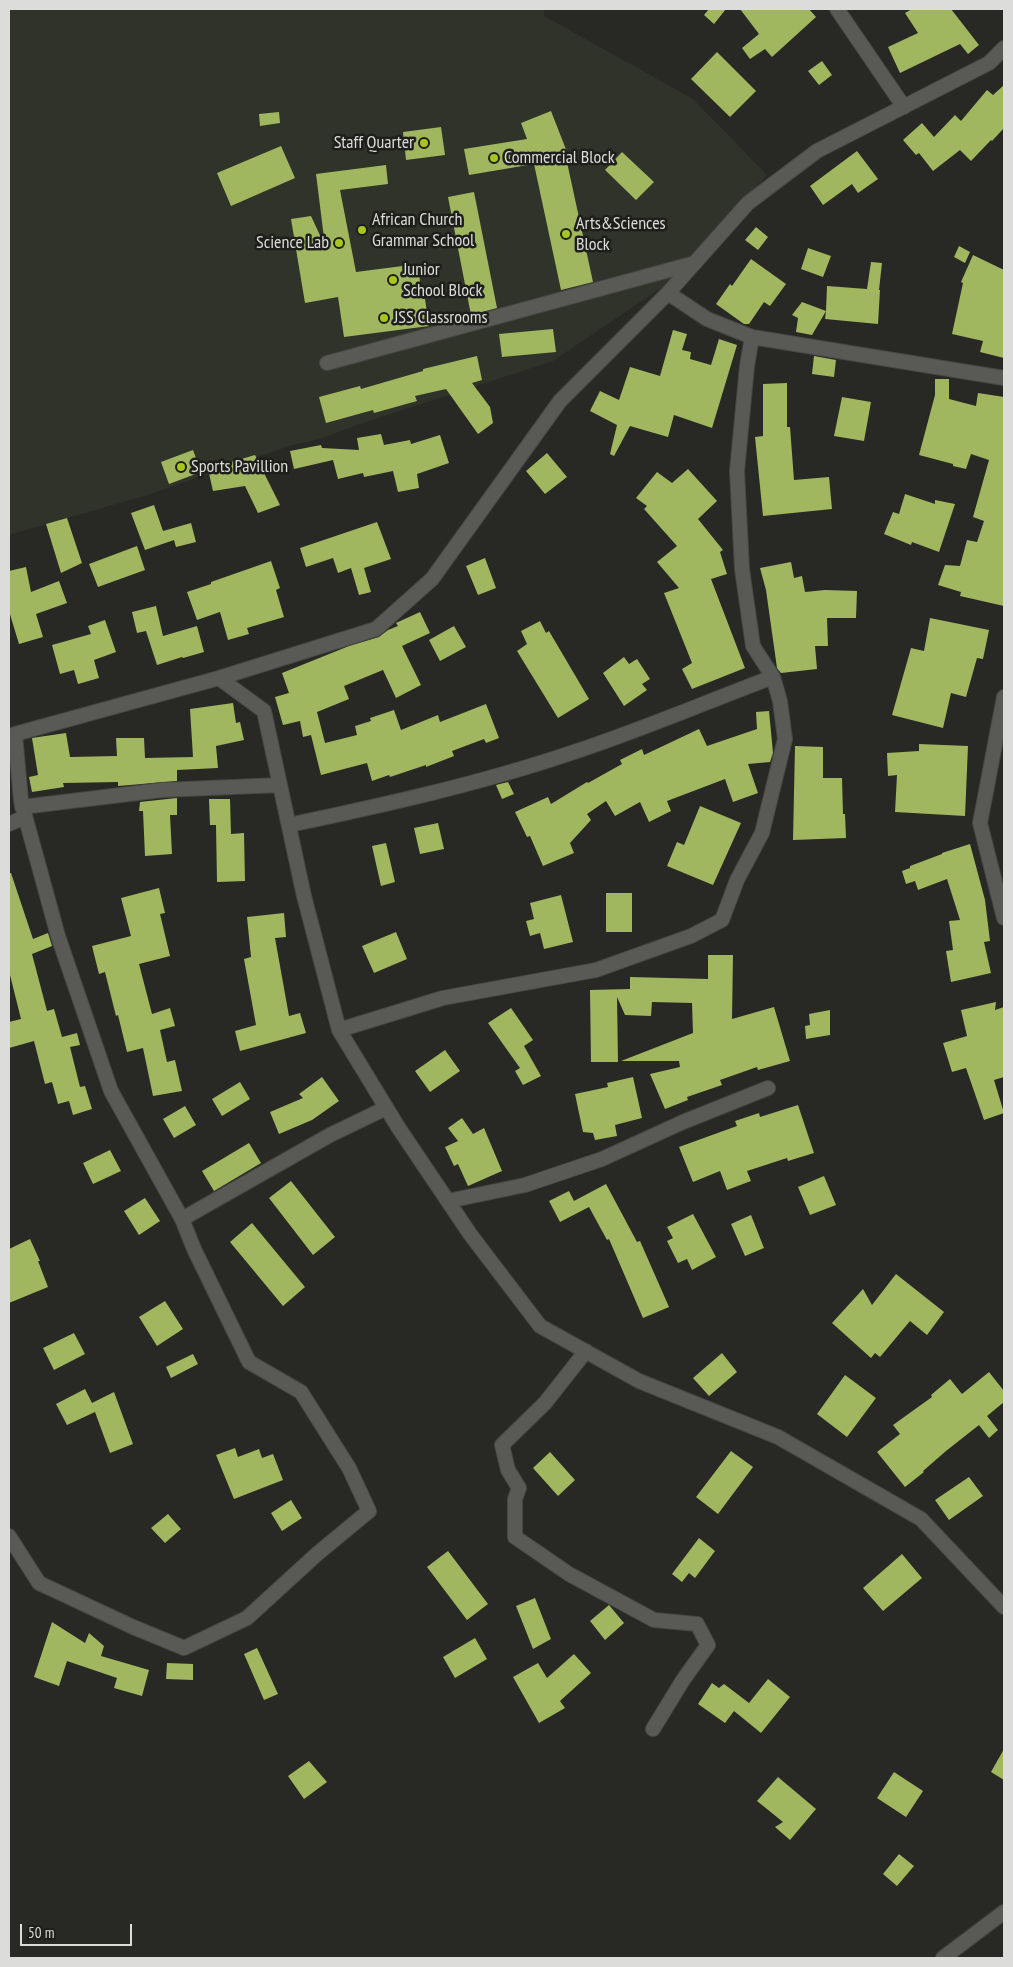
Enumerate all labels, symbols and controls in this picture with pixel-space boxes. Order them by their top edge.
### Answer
place label: Staff Quarter [334,132,414,154]
marker: Staff Quarter [418,137,430,149]
place label: Commercial Block [504,147,615,169]
marker: Commercial Block [488,152,500,164]
place label: African Church Grammar School [372,209,474,252]
place label: Arts&Sciences Block [576,213,666,255]
marker: African Church Grammar School [356,224,368,236]
marker: Arts&Sciences Block [560,228,572,240]
place label: Science Lab [256,232,329,254]
marker: Science Lab [333,237,345,249]
place label: Junior School Block [403,259,482,302]
marker: Junior School Block [387,274,399,286]
place label: JSS Classrooms [394,307,488,329]
marker: JSS Classrooms [378,312,390,324]
place label: Sports Pavillion [191,456,288,478]
marker: Sports Pavillion [175,461,187,473]
scale bar [22,1914,135,1946]
text: 50 m [28,1923,54,1942]

